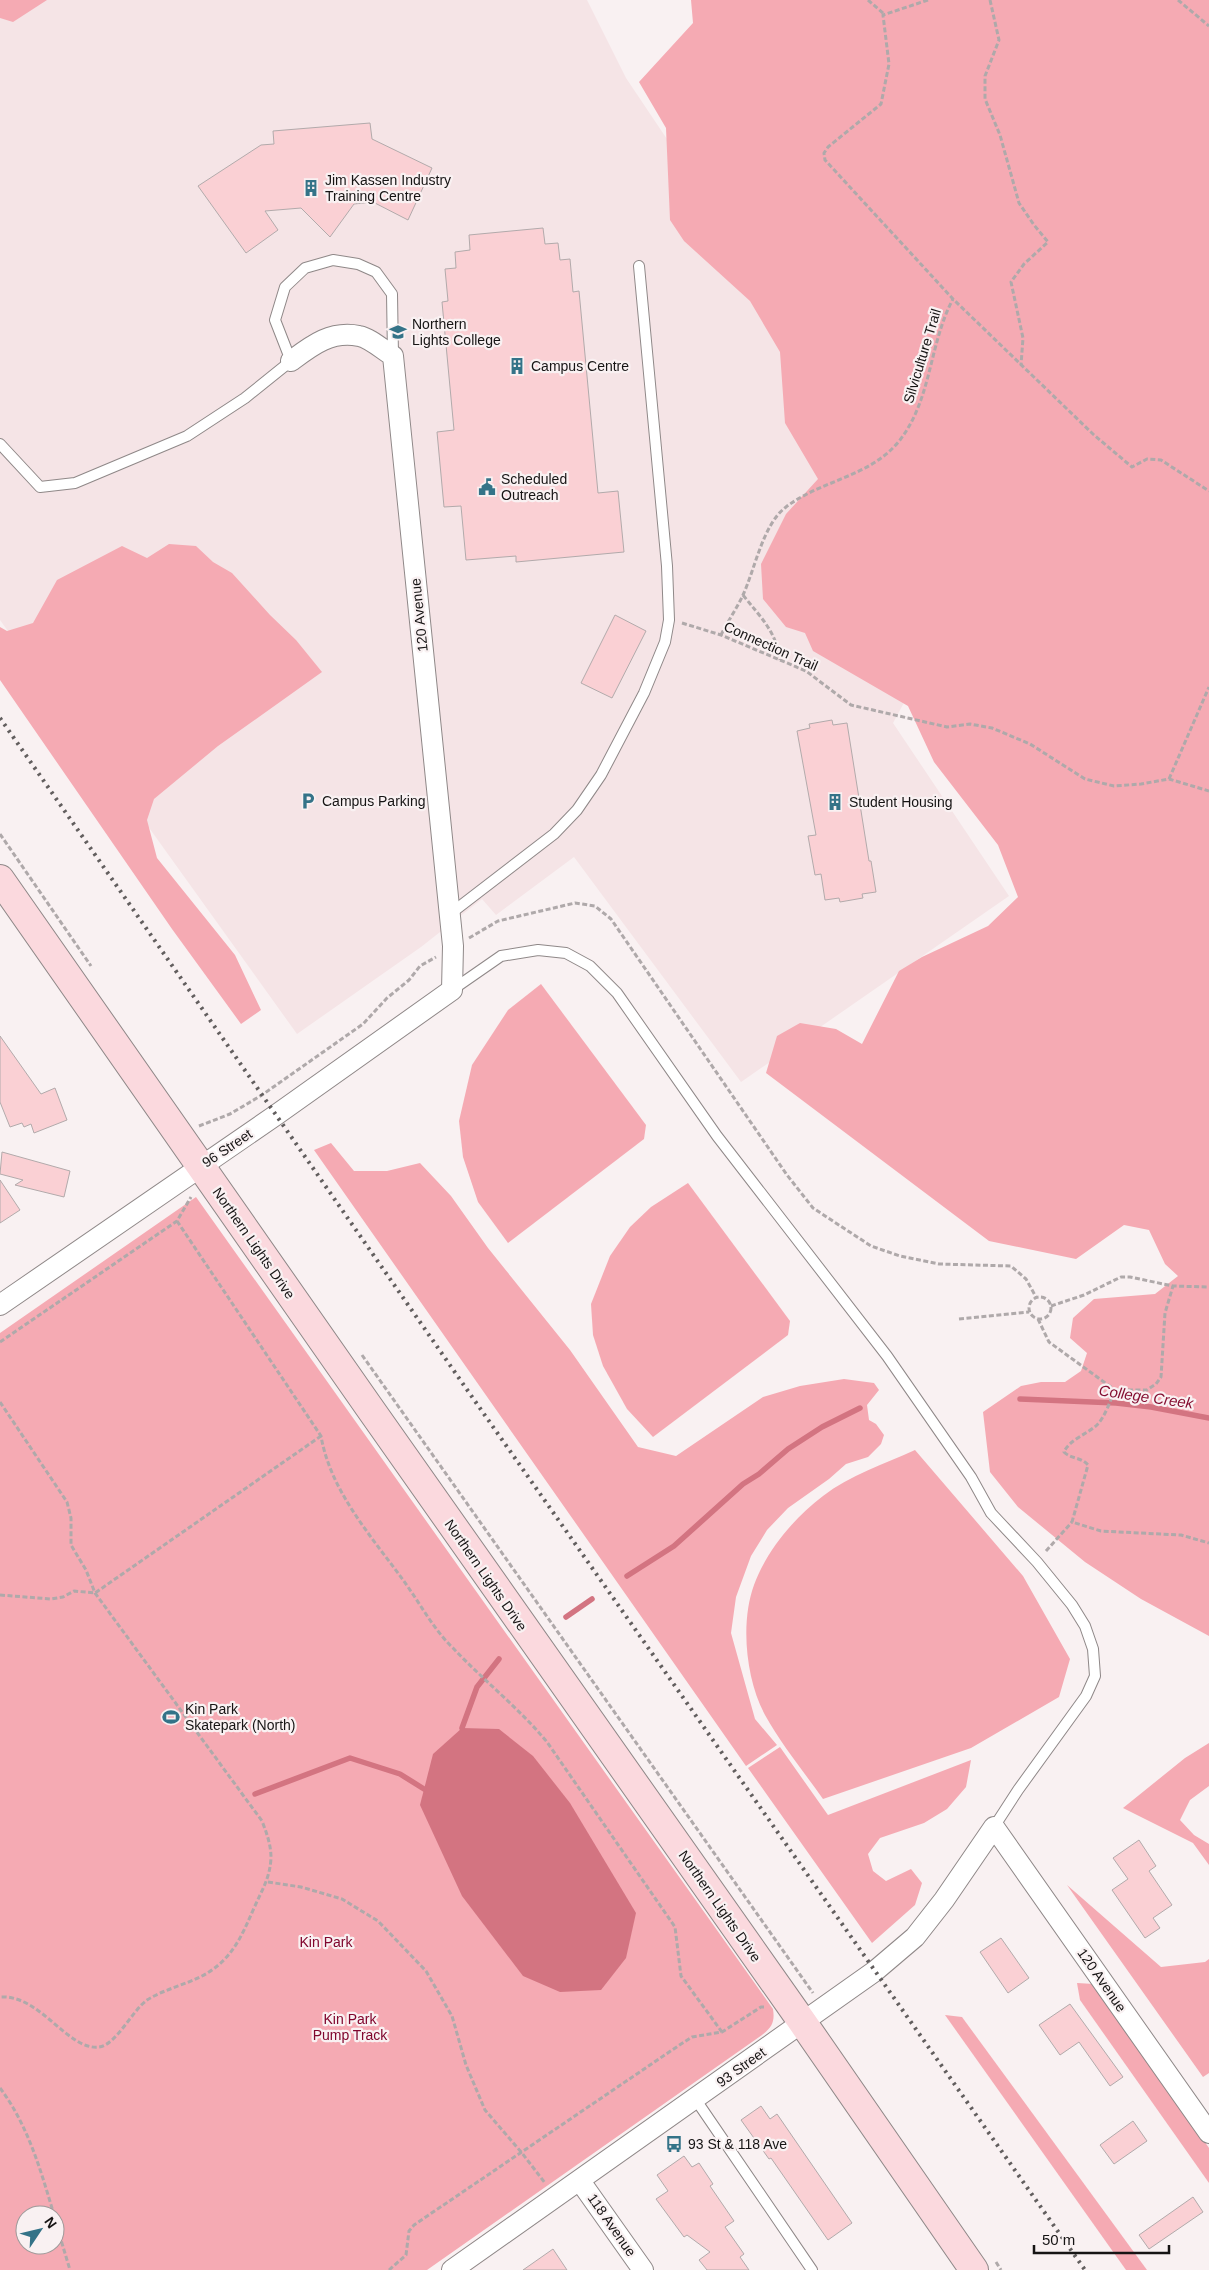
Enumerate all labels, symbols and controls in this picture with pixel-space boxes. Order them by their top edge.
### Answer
place label: Jim Kassen Industry Training Centre [325,172,451,204]
building icon: Jim Kassen Industry Training Centre [301,178,321,198]
street label: Silviculture Trail [900,307,944,405]
place label: Northern Lights College [412,316,501,348]
school or university icon: Northern Lights College [388,322,408,342]
building icon: Campus Centre [507,356,527,376]
place label: Campus Centre [531,358,629,374]
place label: Scheduled Outreach [501,471,567,503]
public building icon: Scheduled Outreach [477,477,497,497]
street label: 120 Avenue [407,577,431,652]
street label: Connection Trail [722,618,820,674]
parking icon: Campus Parking [298,791,318,811]
building icon: Student Housing [825,792,845,812]
place label: Campus Parking [322,793,426,809]
place label: Student Housing [849,794,953,810]
street label: 96 Street [199,1125,255,1171]
street label: Northern Lights Drive [210,1184,299,1302]
water label: College Creek [1098,1381,1196,1412]
street label: Northern Lights Drive [442,1516,531,1634]
place label: Kin Park Skatepark (North) [185,1701,295,1733]
sports icon: Kin Park Skatepark (North) [161,1707,181,1727]
street label: Northern Lights Drive [676,1847,765,1965]
park label: Kin Park [300,1934,353,1950]
street label: 120 Avenue [1074,1945,1130,2015]
park label: Kin Park Pump Track [313,2011,388,2043]
street label: 93 Street [713,2044,769,2090]
bus stop icon: 93 St & 118 Ave [664,2134,684,2154]
place label: 93 St & 118 Ave [688,2136,787,2152]
street label: 118 Avenue [585,2191,640,2260]
north arrow [15,2205,65,2255]
text: N [41,2214,60,2231]
scale bar [1034,2222,1169,2254]
text: 50 m [1042,2231,1075,2248]

